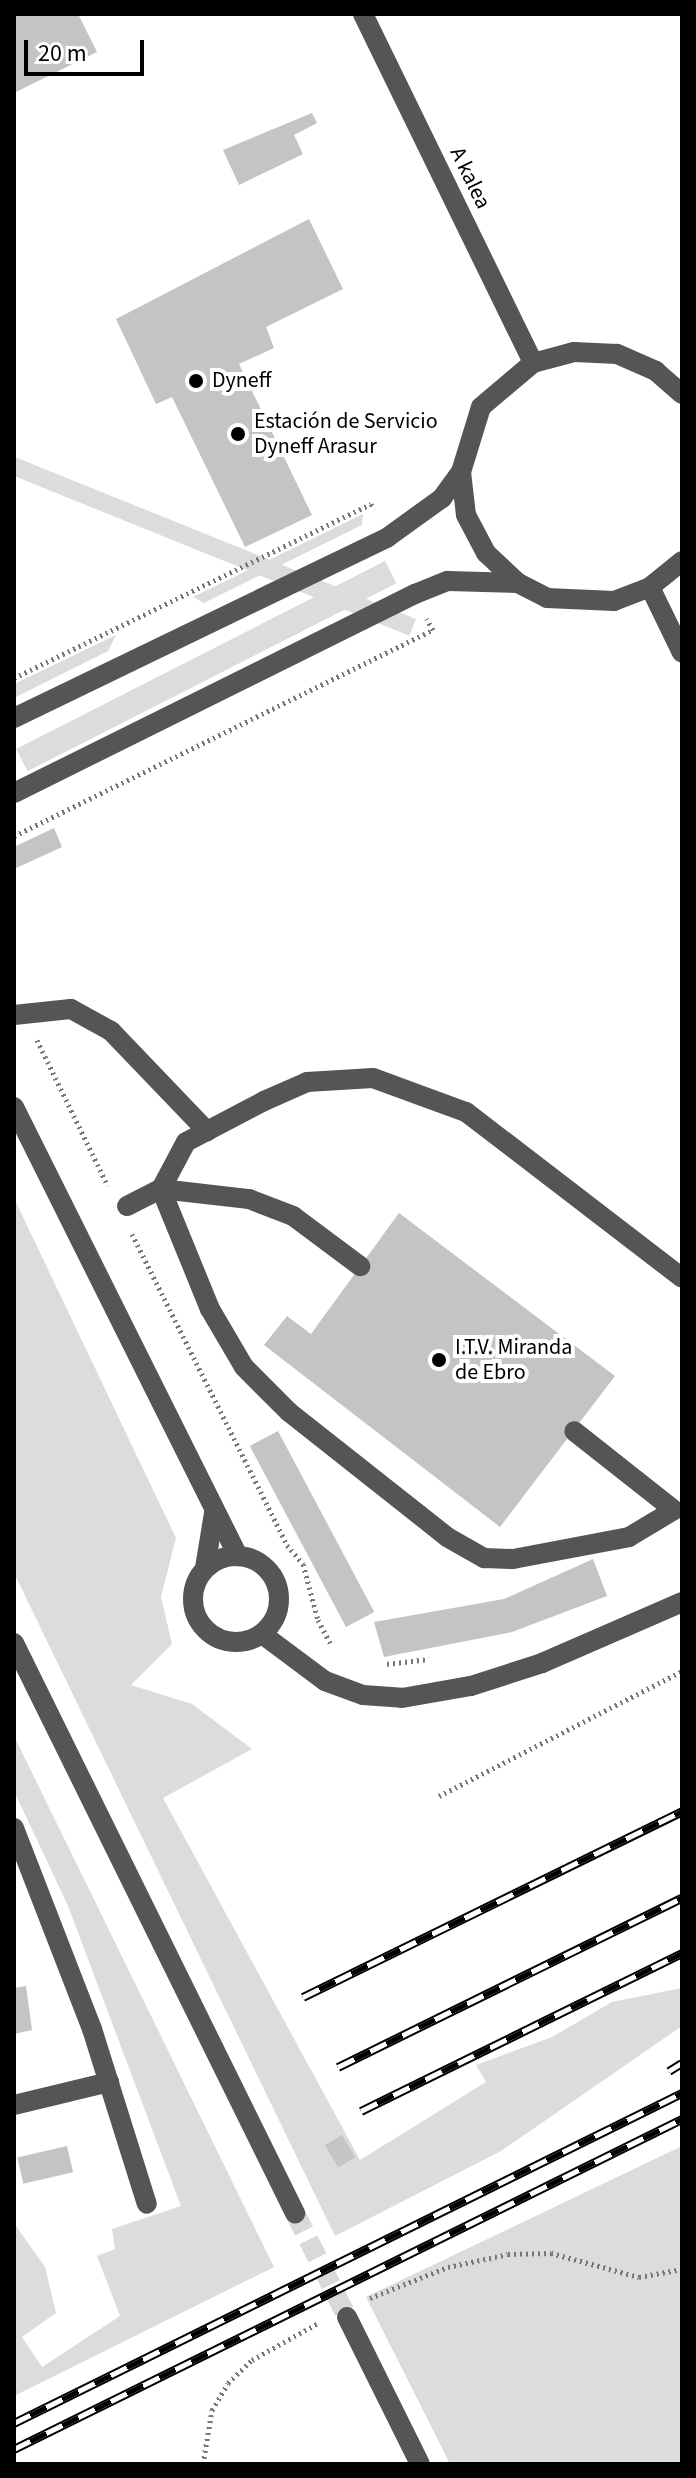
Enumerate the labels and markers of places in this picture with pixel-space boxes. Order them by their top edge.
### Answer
place label: Dyneff [212,368,271,394]
marker: Dyneff [187,372,205,390]
place label: Estación de Servicio Dyneff Arasur [254,408,438,460]
marker: Estación de Servicio Dyneff Arasur [229,425,247,443]
place label: I.T.V. Miranda de Ebro [455,1334,572,1386]
marker: I.T.V. Miranda de Ebro [430,1351,448,1369]

